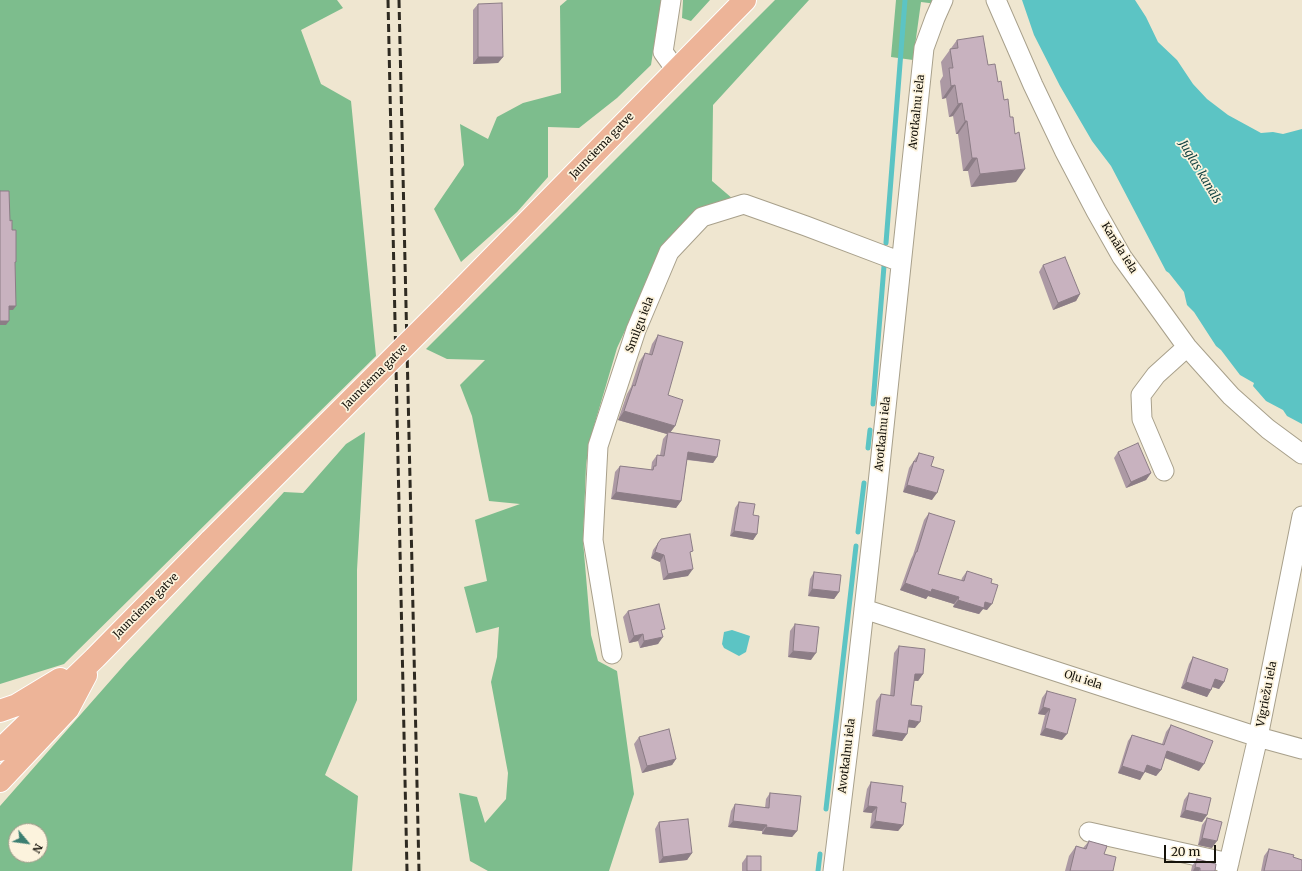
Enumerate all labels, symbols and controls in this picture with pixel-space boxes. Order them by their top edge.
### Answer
street label: Avotkalnu iela [906,74,928,150]
street label: Jaunciema gatve [567,110,637,182]
water label: Juglas kanāls [1175,138,1225,206]
street label: Kanāla iela [1098,220,1140,276]
street label: Smilgu iela [623,295,657,355]
street label: Jaunciema gatve [340,342,410,412]
street label: Avotkalnu iela [872,396,894,472]
street label: Jaunciema gatve [111,571,181,641]
street label: Vīgriežu iela [1254,660,1280,728]
street label: Oļu iela [1062,668,1104,692]
street label: Avotkalnu iela [836,718,858,794]
north arrow [8,823,48,863]
scale bar [1166,837,1218,863]
text: N [29,841,46,856]
text: 20 m [1171,844,1200,859]

